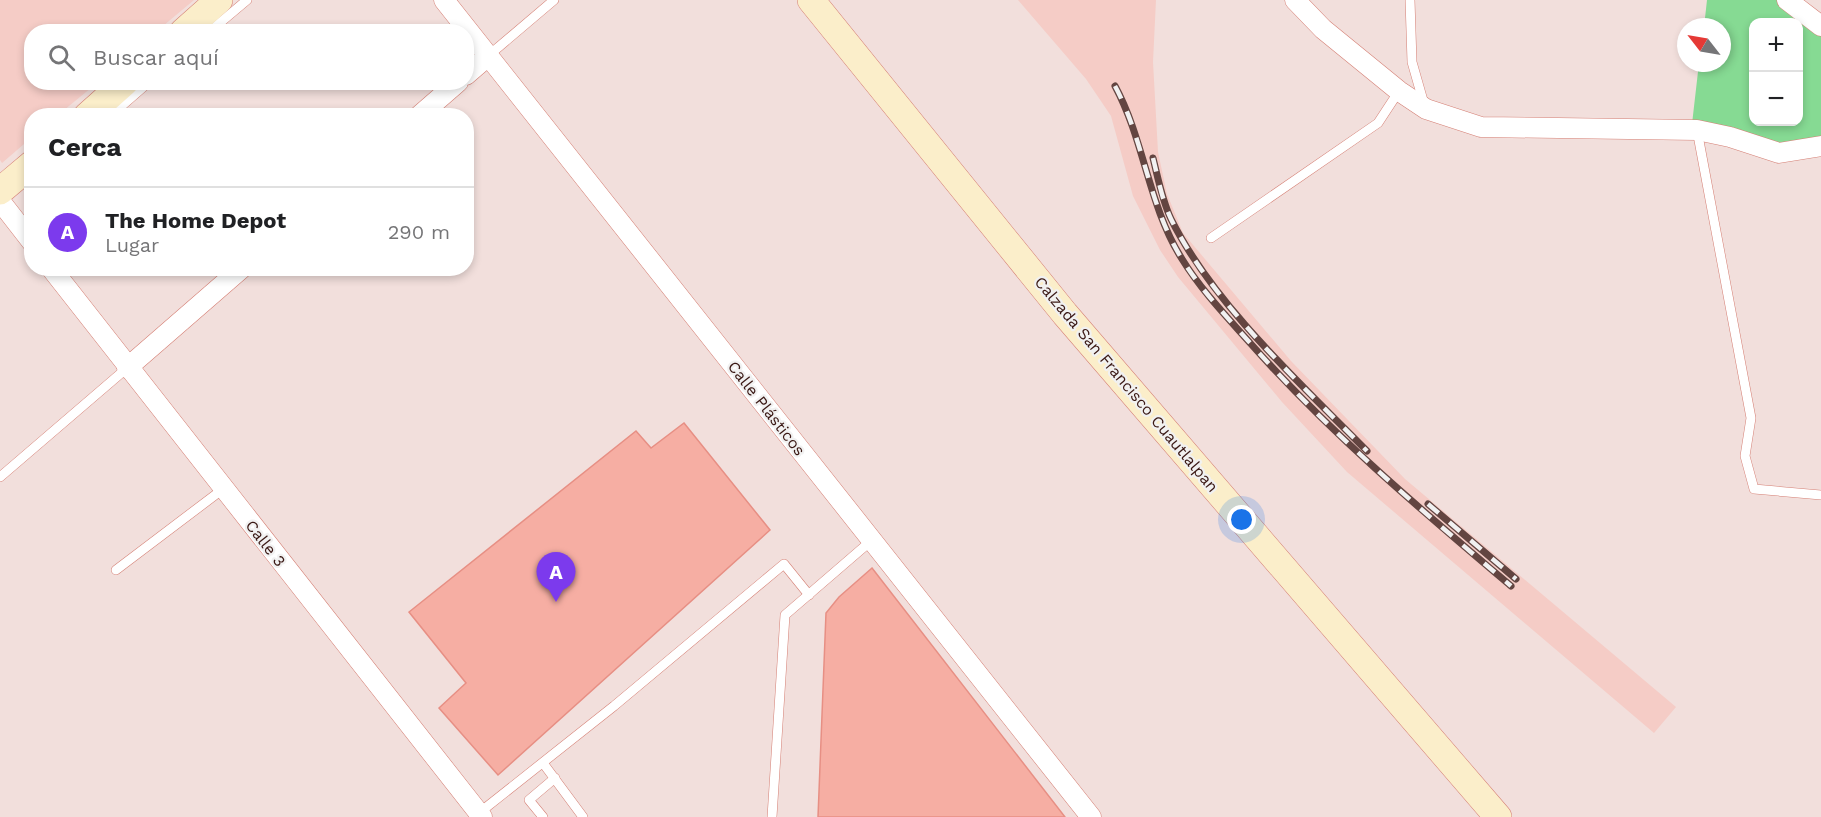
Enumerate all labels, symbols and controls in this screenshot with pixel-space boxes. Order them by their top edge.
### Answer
north arrow [1677,18,1731,72]
map controls [1749,18,1803,126]
button: + [1749,18,1803,72]
search box [24,24,474,90]
icon: search [45,41,78,74]
text: Buscar aquí [93,45,219,70]
button: − [1749,72,1803,126]
text: Cerca [48,132,122,162]
text: The Home Depot [105,208,286,233]
text: A [61,220,74,244]
text: 290 m [388,220,450,244]
text: Lugar [105,233,159,257]
street label: Calzada San Francisco Cuautlalpan [1031,273,1222,496]
street label: Calle Plásticos [724,357,809,459]
your location [1227,505,1256,534]
street label: Calle 3 [242,516,290,570]
pin: A [536,552,576,602]

